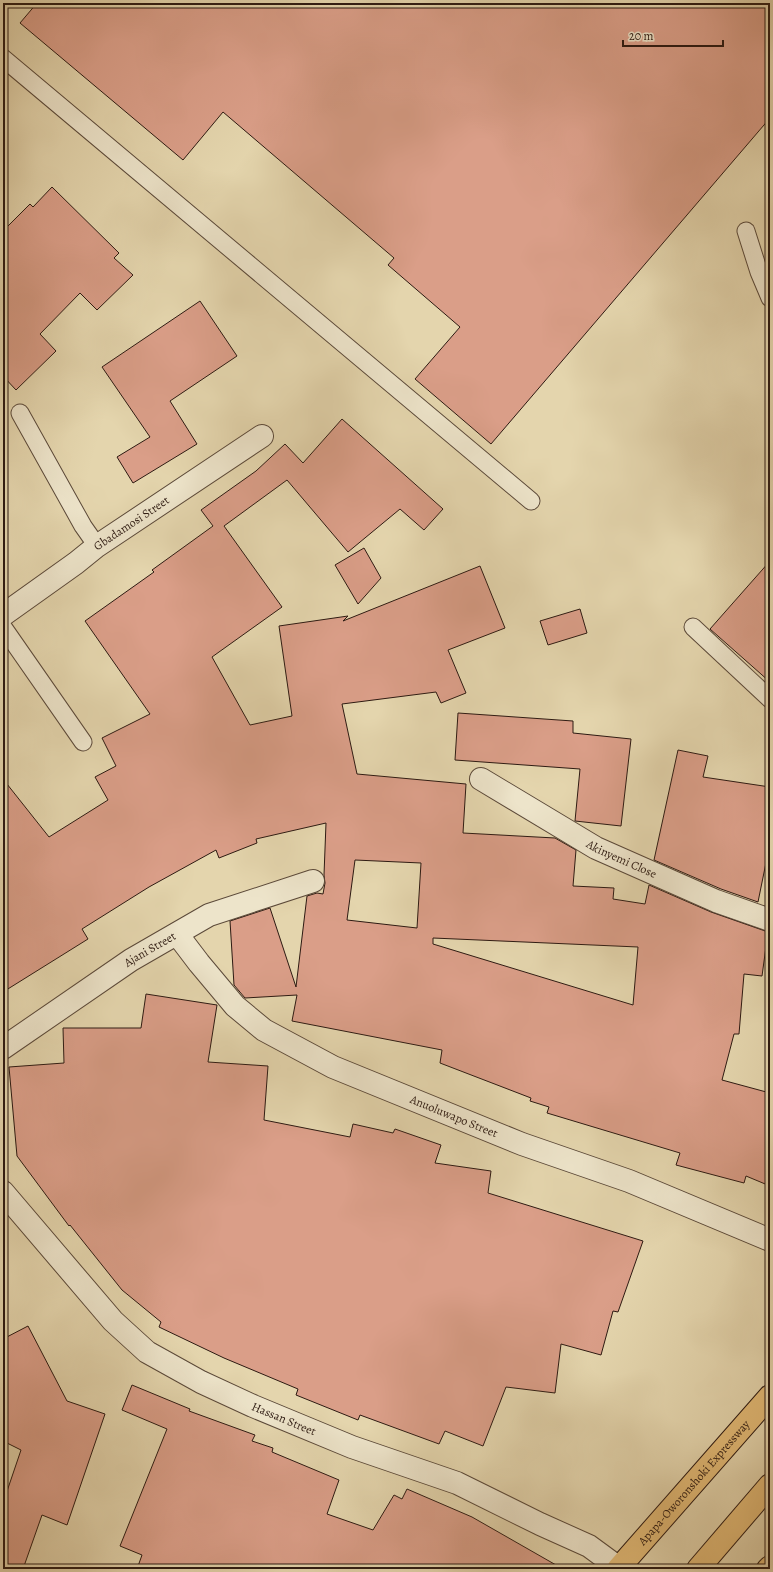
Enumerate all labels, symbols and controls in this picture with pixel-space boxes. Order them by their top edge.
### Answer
scale bar [623,22,723,48]
text: 20 m [629,28,653,44]
street label: Gbadamosi Street [90,492,172,554]
street label: Akinyemi Close [583,836,659,882]
street label: Ajani Street [120,928,179,971]
street label: Anuoluwapo Street [407,1091,500,1141]
street label: Hassan Street [249,1398,318,1439]
street label: Apapa-Oworonshoki Expressway [634,1416,754,1549]

